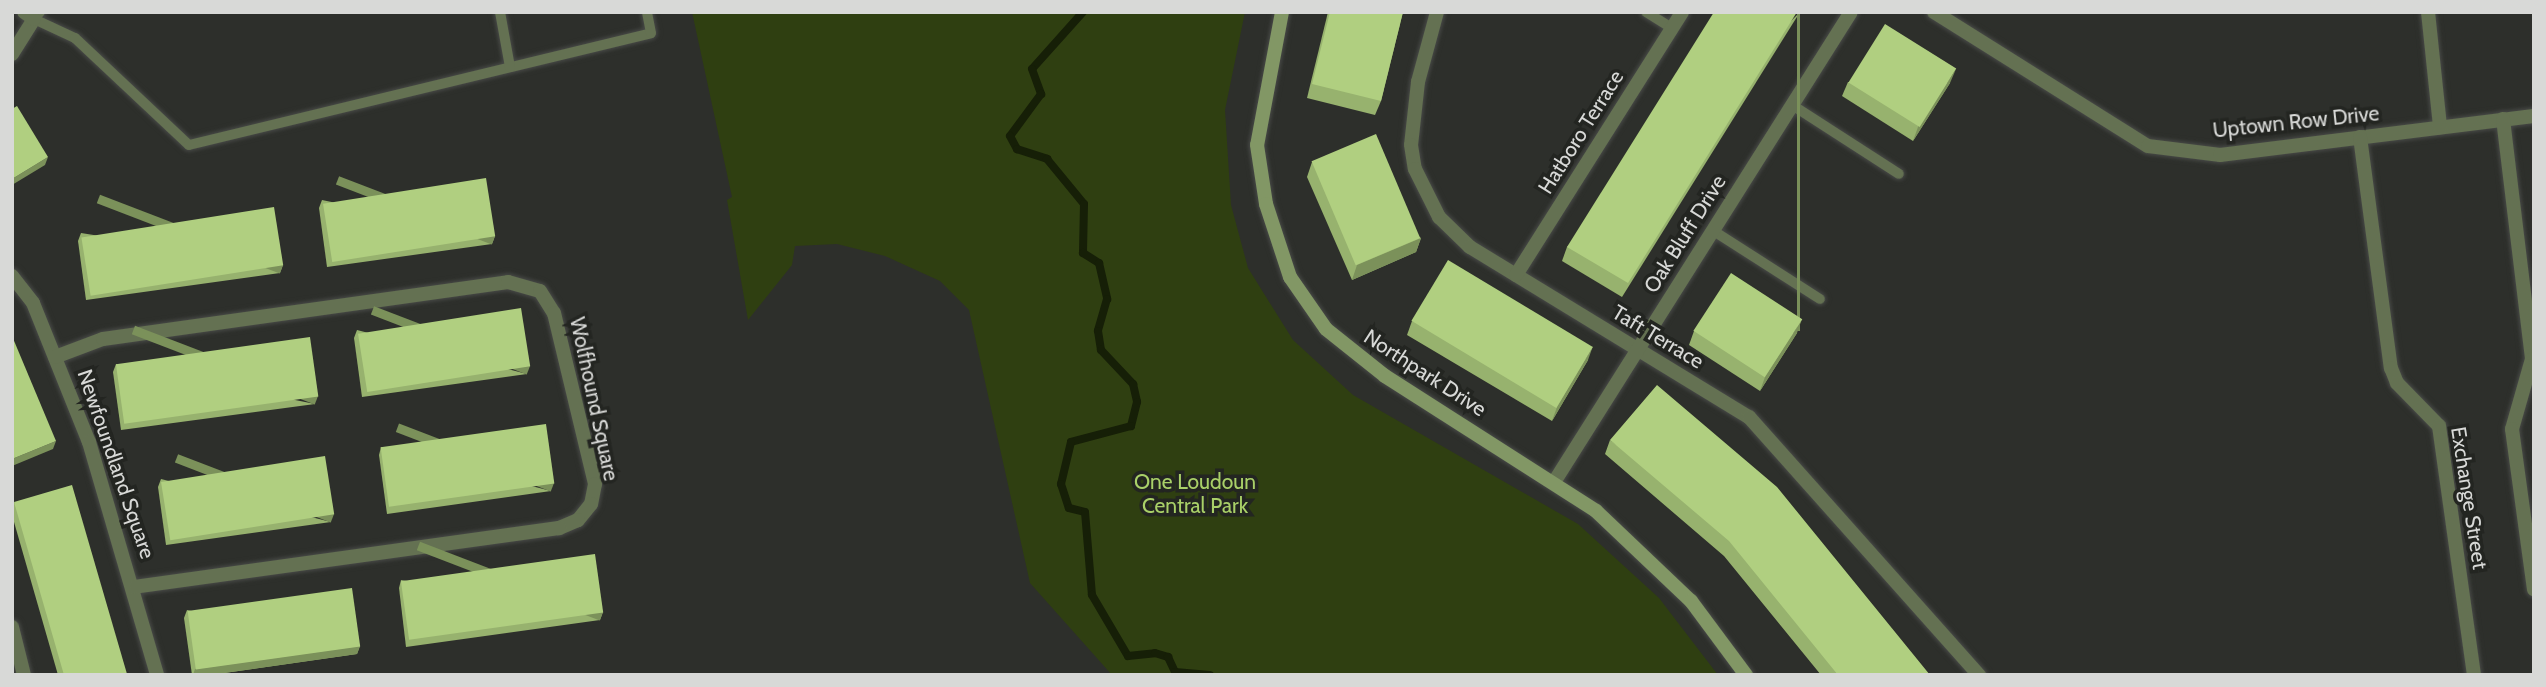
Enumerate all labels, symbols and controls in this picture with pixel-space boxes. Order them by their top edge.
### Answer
street label: Hatboro Terrace [1533,66,1629,198]
street label: Uptown Row Drive [2211,101,2381,143]
street label: Oak Bluff Drive [1639,170,1731,298]
street label: Taft Terrace [1608,300,1708,374]
street label: Wolfhound Square [564,315,624,483]
street label: Northpark Drive [1359,324,1491,422]
street label: Newfoundland Square [72,366,160,562]
street label: Exchange Street [2445,425,2493,571]
park label: One Loudoun Central Park [1134,469,1256,519]

